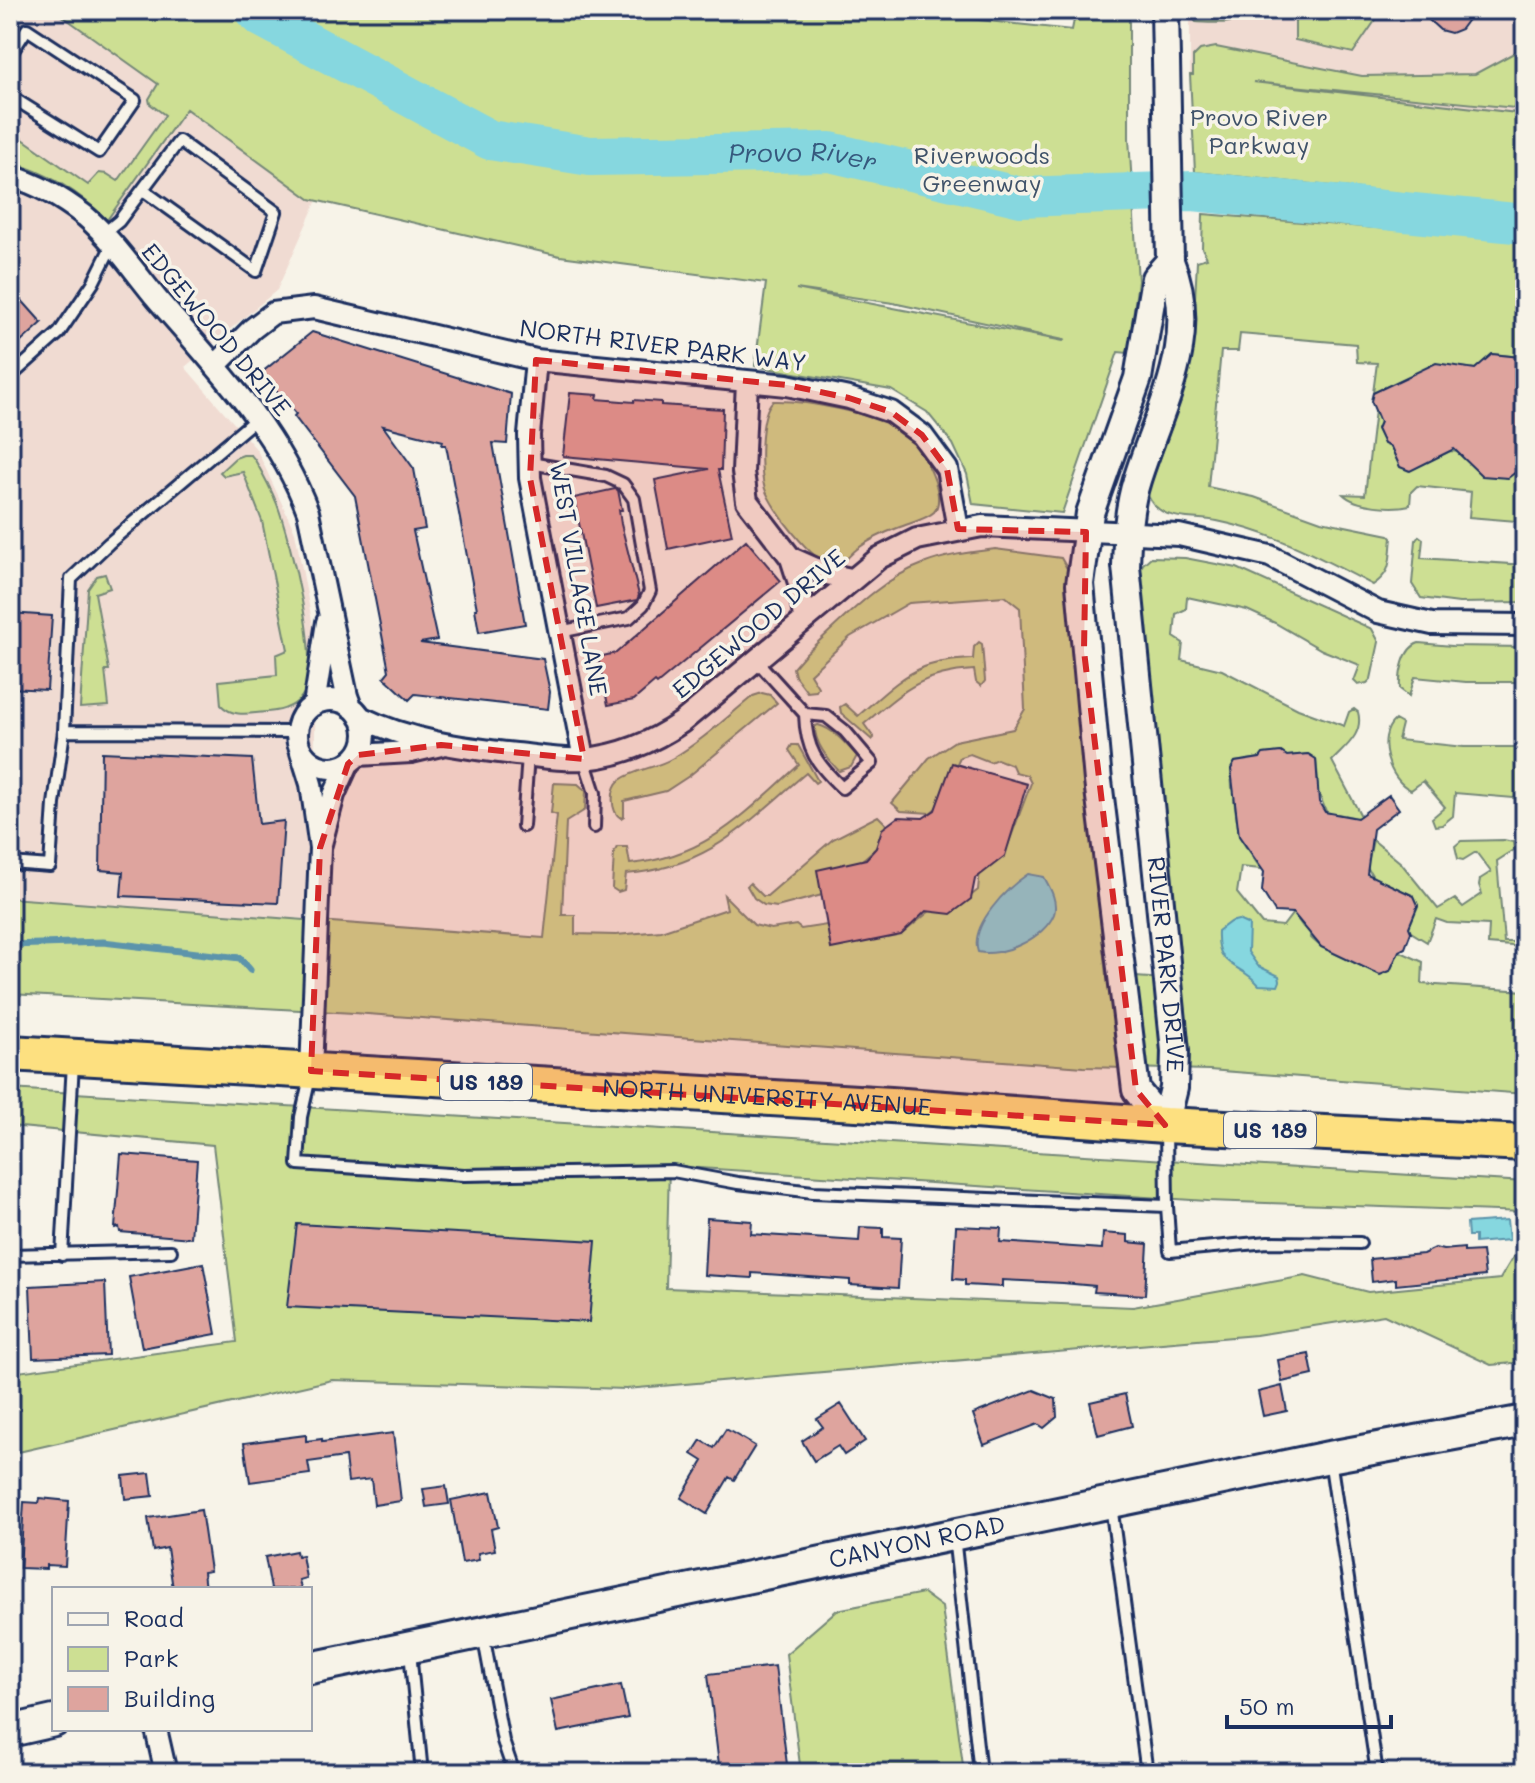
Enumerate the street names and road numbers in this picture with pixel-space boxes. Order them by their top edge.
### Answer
street label: EDGEWOOD DRIVE [136,236,299,422]
street label: NORTH RIVER PARK WAY [518,312,808,377]
street label: WEST VILLAGE LANE [544,459,615,698]
street label: EDGEWOOD DRIVE [665,541,851,704]
street label: RIVER PARK DRIVE [1141,855,1192,1073]
road number: US 189 [440,1064,532,1100]
street label: NORTH UNIVERSITY AVENUE [601,1071,932,1122]
road number: US 189 [1224,1112,1316,1148]
street label: CANYON ROAD [826,1507,1008,1574]

